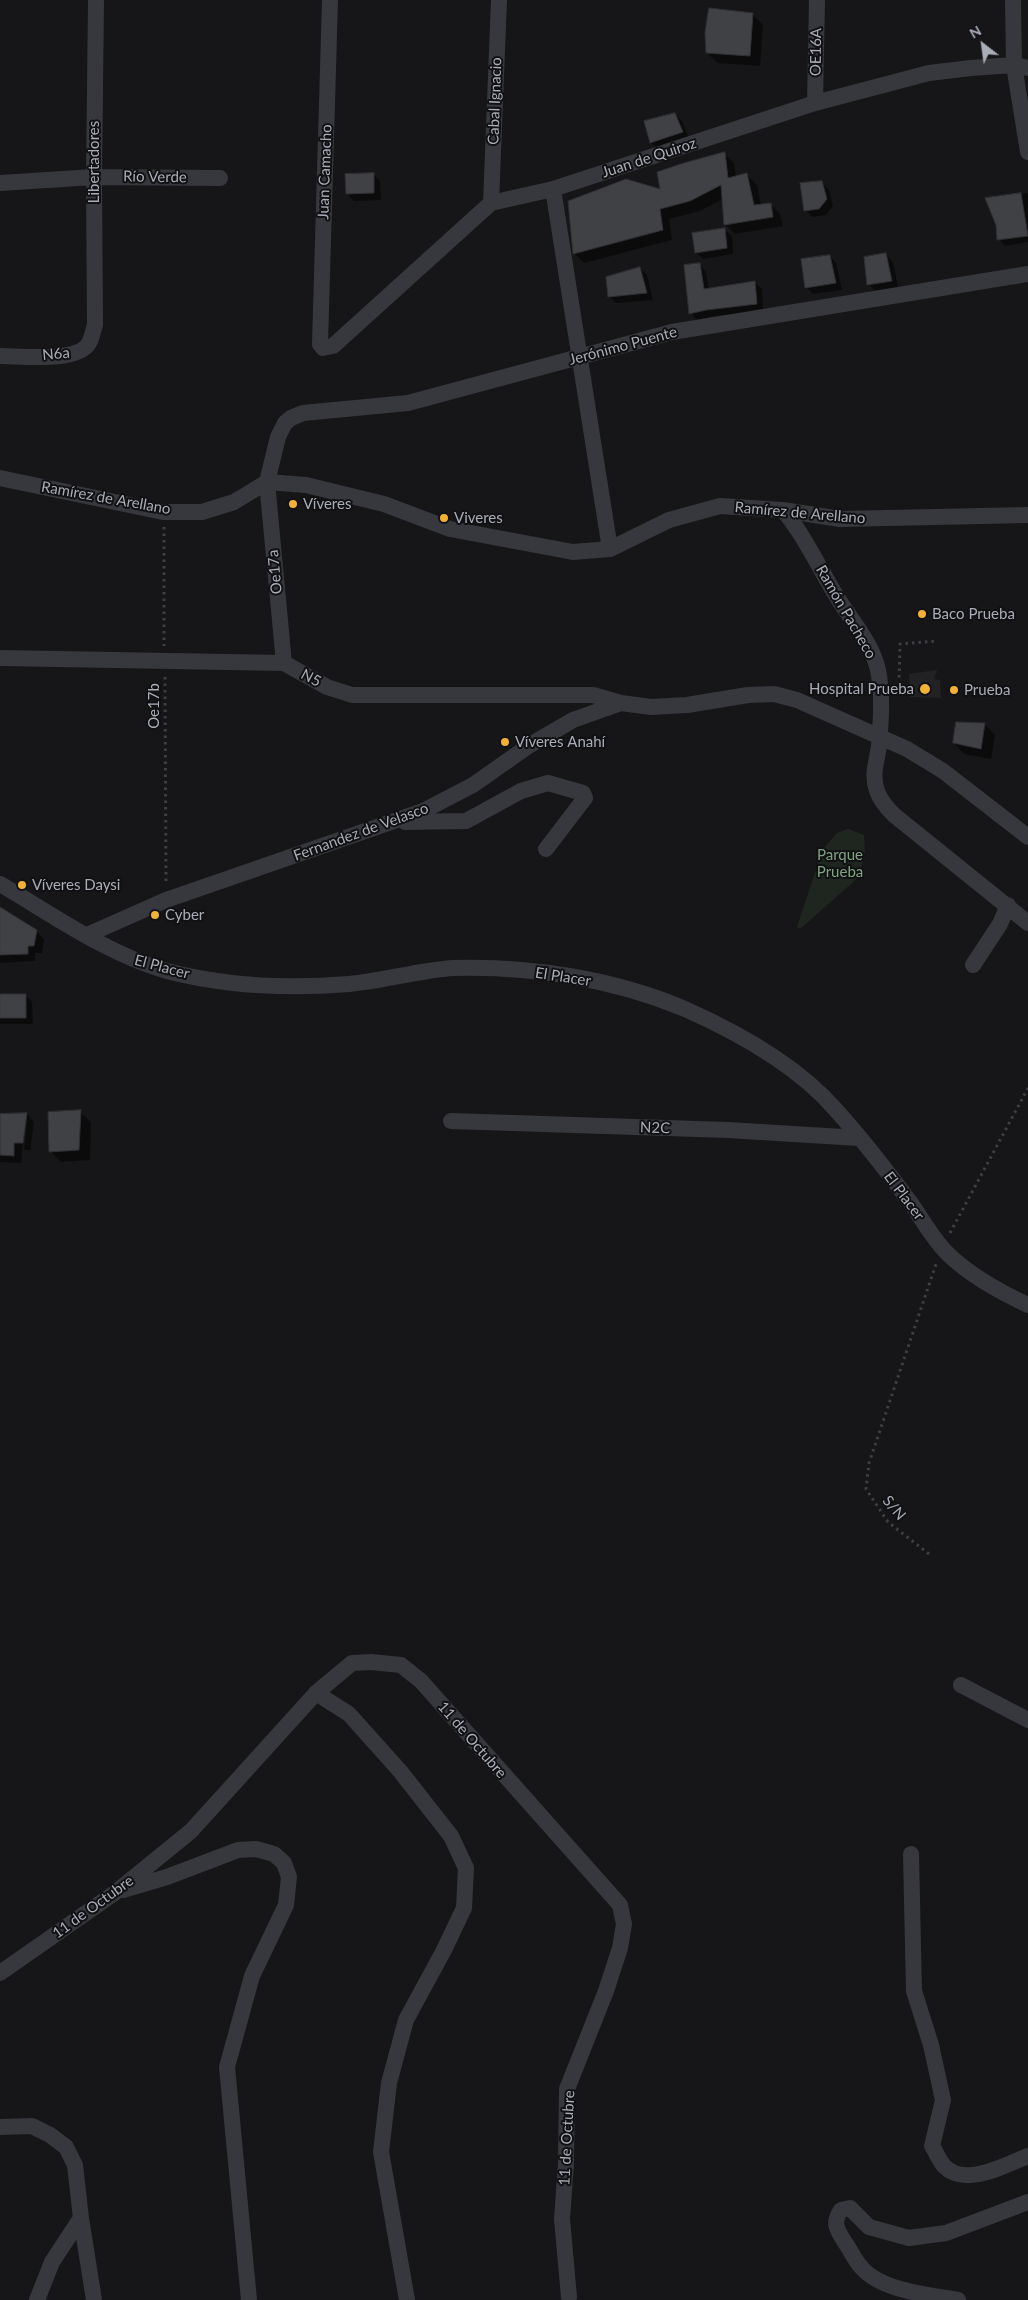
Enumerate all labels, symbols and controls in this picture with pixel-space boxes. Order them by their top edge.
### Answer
north arrow [958,20,1008,70]
text: N [966,22,984,42]
street label: OE16A [807,28,825,76]
street label: Cabal Ignacio [484,57,506,145]
street label: Libertadores [85,121,103,203]
street label: Juan Camacho [314,124,336,220]
street label: Juan de Quiroz [599,134,699,182]
street label: Río Verde [123,167,187,187]
street label: Jerónimo Puente [567,323,679,369]
street label: N6a [41,344,71,364]
street label: Ramírez de Arellano [40,478,172,518]
place label: Víveres [303,495,351,513]
marker: Víveres [287,498,299,510]
street label: Ramírez de Arellano [734,498,866,528]
place label: Viveres [454,509,503,527]
marker: Viveres [438,512,450,524]
street label: Oe17a [264,549,286,595]
street label: Ramón Pacheco [812,562,880,662]
place label: Baco Prueba [932,605,1015,623]
marker: Baco Prueba [916,608,928,620]
street label: N5 [298,665,324,691]
place label: Hospital Prueba [809,680,914,698]
place label: Prueba [964,681,1010,699]
marker: Hospital Prueba [918,682,932,696]
street label: Oe17b [145,683,163,729]
marker: Prueba [948,684,960,696]
place label: Víveres Anahí [515,733,605,751]
marker: Víveres Anahí [499,736,511,748]
street label: Fernandez de Velasco [291,799,431,865]
park label: Parque Prueba [817,846,863,881]
place label: Víveres Daysi [32,876,120,894]
marker: Víveres Daysi [16,879,28,891]
place label: Cyber [165,906,204,924]
marker: Cyber [149,909,161,921]
street label: El Placer [132,951,192,983]
street label: El Placer [534,964,592,990]
street label: N2C [640,1118,670,1138]
street label: El Placer [880,1168,928,1224]
street label: S/N [879,1492,909,1524]
street label: 11 de Octubre [434,1698,510,1782]
street label: 11 de Octubre [49,1872,137,1942]
street label: 11 de Octubre [556,2090,578,2186]

